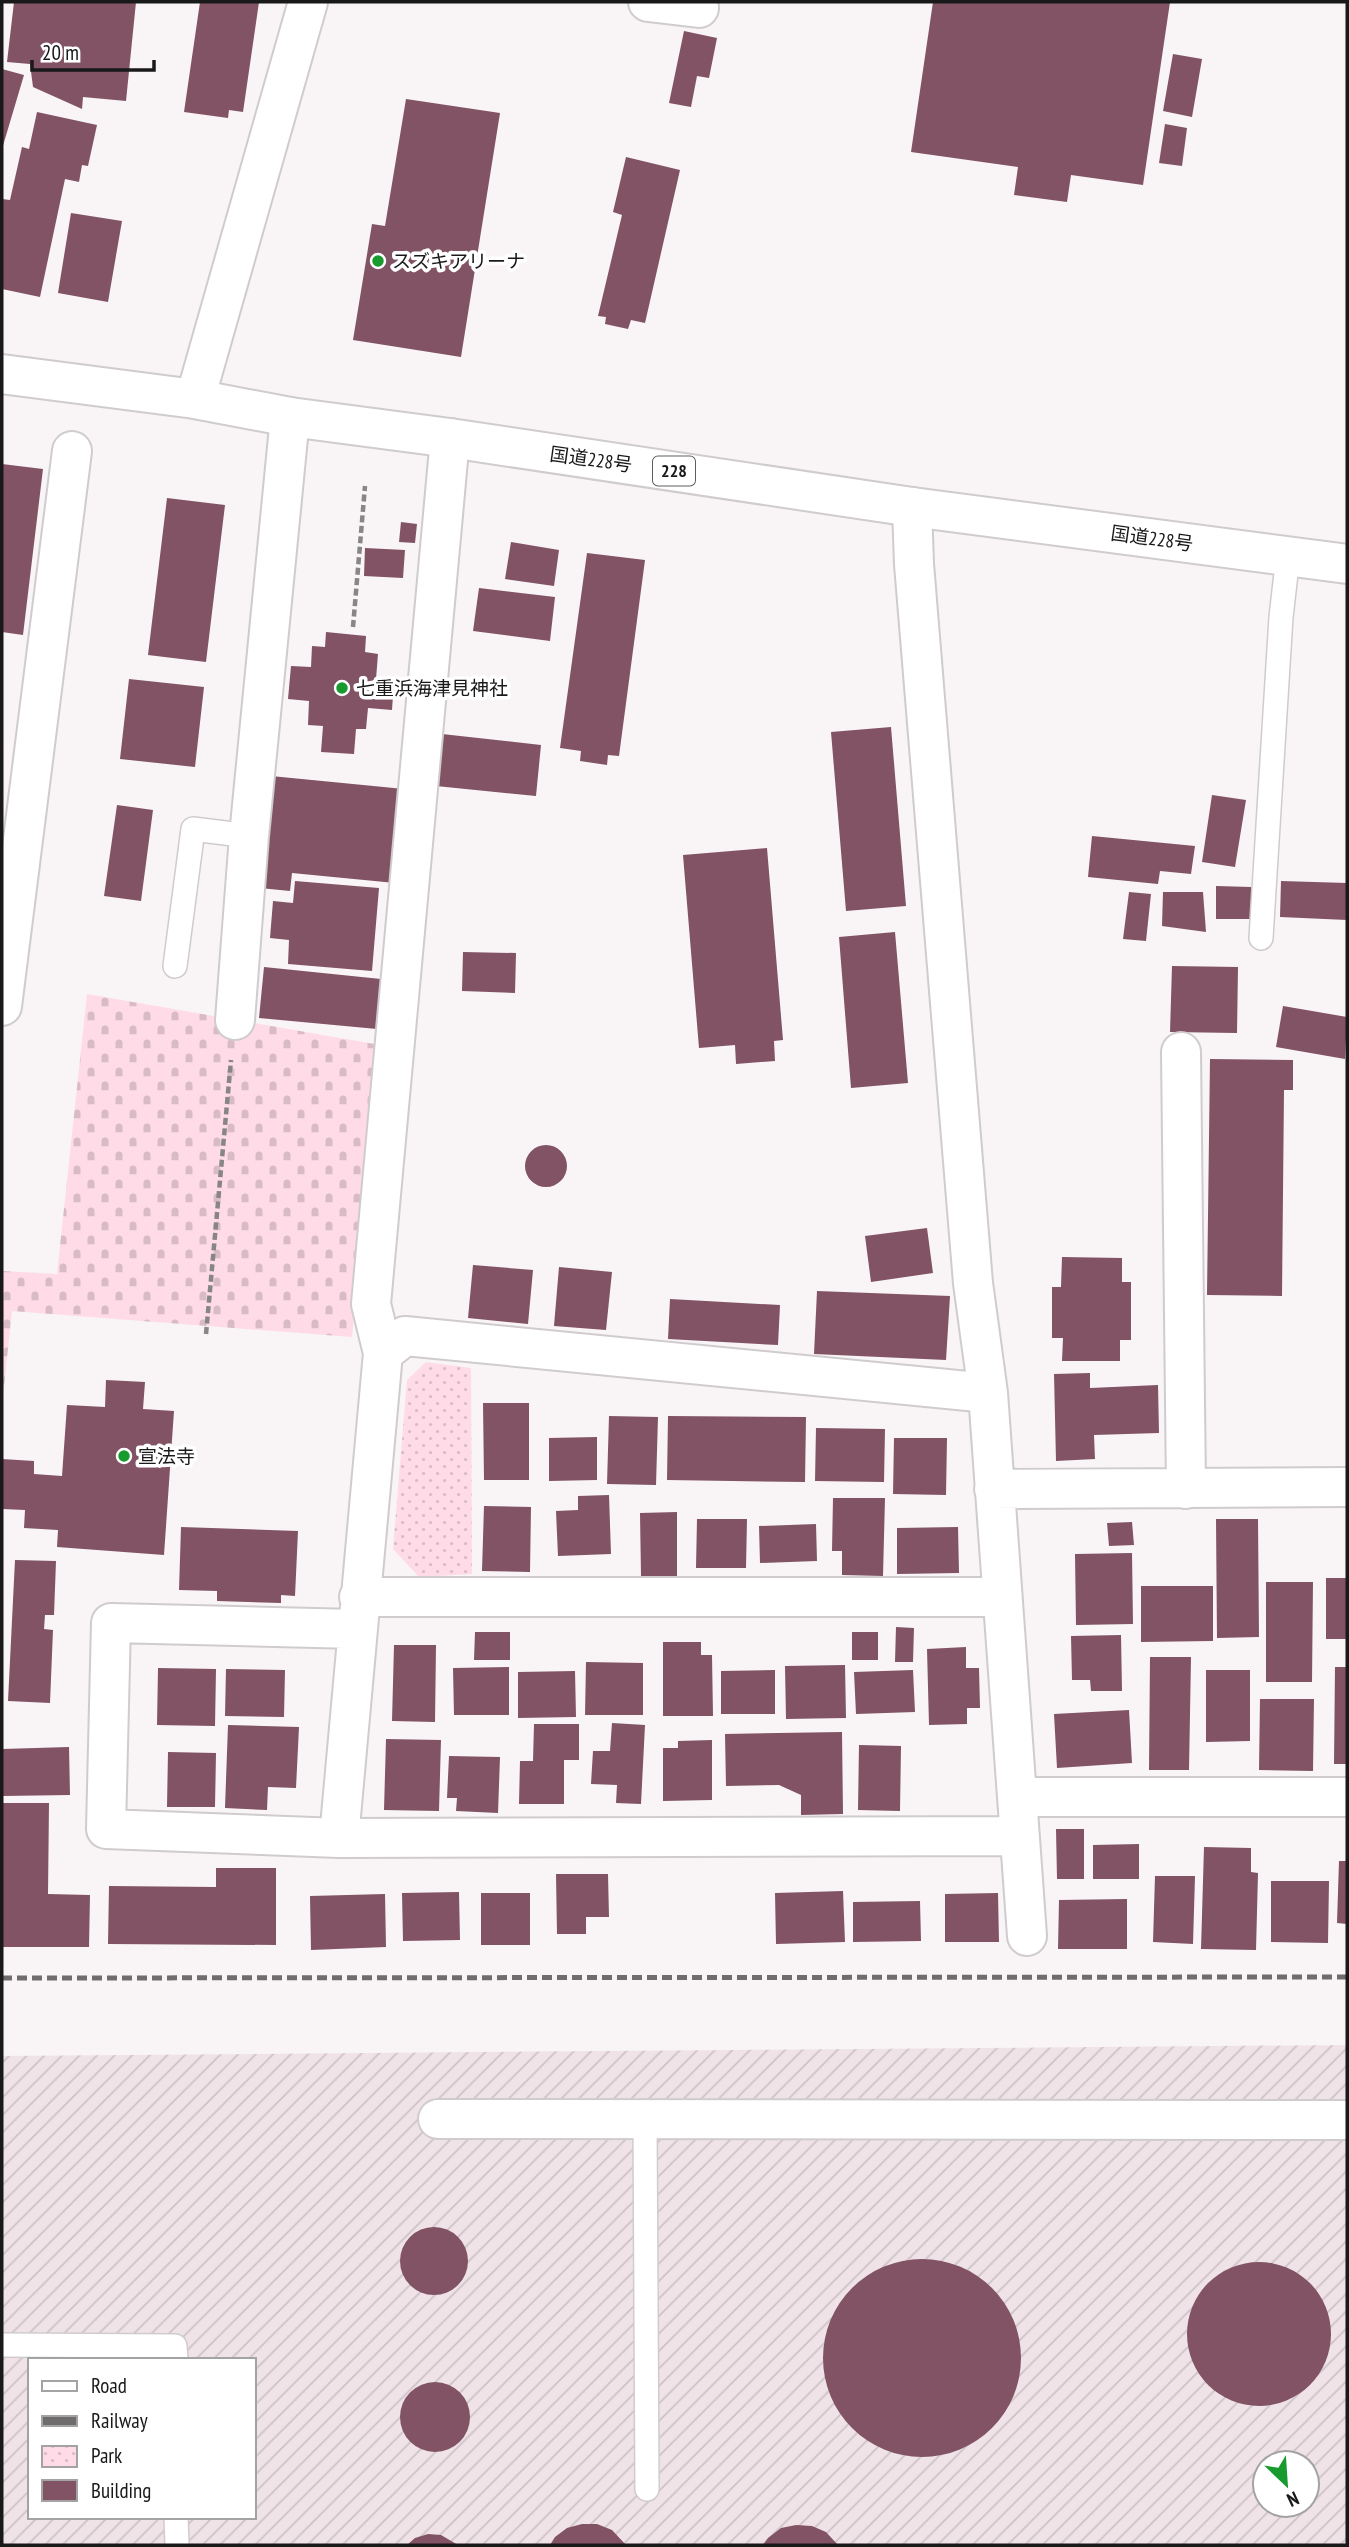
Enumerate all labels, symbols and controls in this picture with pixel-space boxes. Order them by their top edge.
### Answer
scale bar [32,28,154,72]
text: 20 m [42,39,79,66]
place label: スズキアリーナ [392,249,525,273]
marker: スズキアリーナ [370,253,386,269]
street label: 国道228号 [548,441,634,477]
road number: 228 [653,457,695,486]
street label: 国道228号 [1109,520,1195,556]
place label: 七重浜海津見神社 [356,676,508,700]
marker: 七重浜海津見神社 [334,680,350,696]
place label: 宣法寺 [138,1444,195,1468]
marker: 宣法寺 [116,1448,132,1464]
legend [28,2358,256,2519]
text: Road [91,2372,127,2399]
text: Railway [91,2407,148,2434]
text: Park [91,2442,122,2469]
north arrow [1251,2449,1321,2519]
text: Building [91,2477,151,2504]
text: N [1283,2486,1303,2512]

